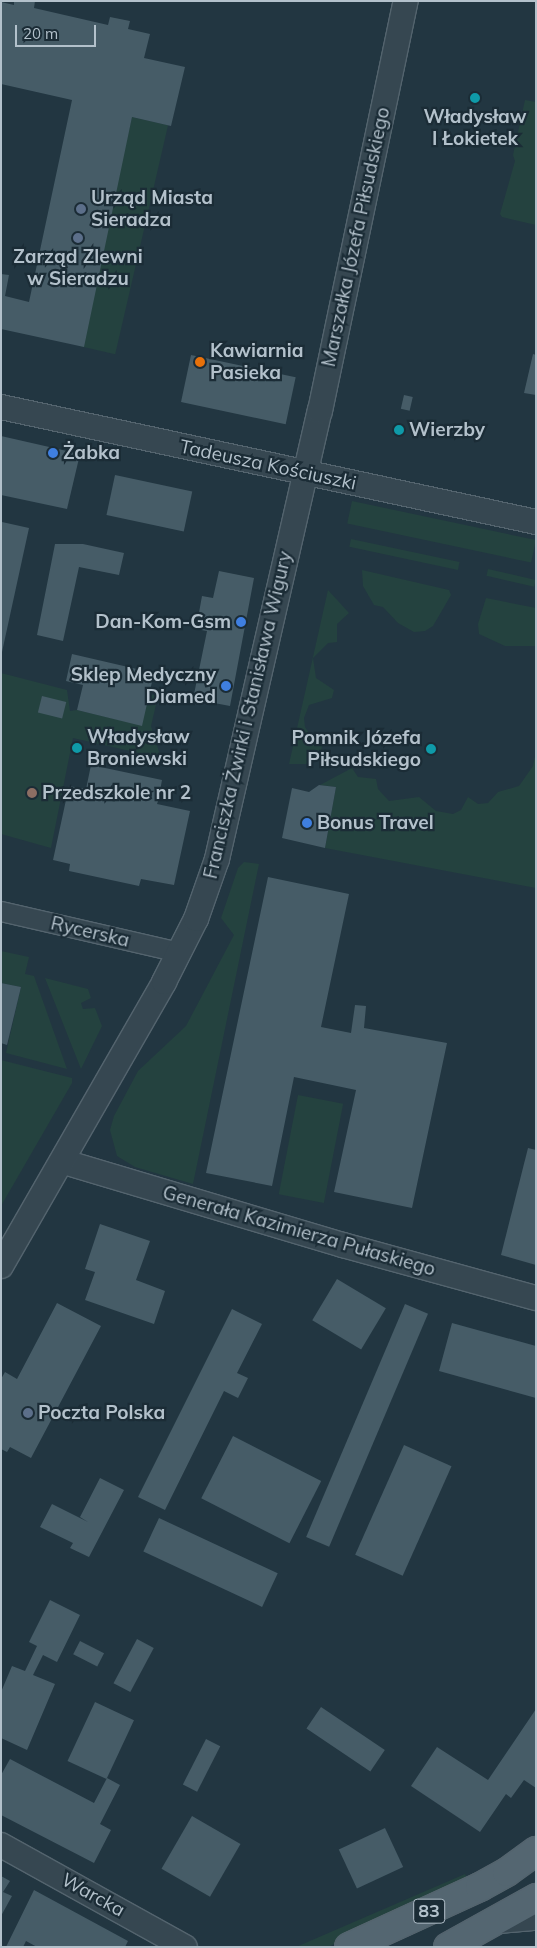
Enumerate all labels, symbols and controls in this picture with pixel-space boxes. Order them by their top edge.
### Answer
scale bar [18,15,99,47]
text: 20 m [23,24,58,43]
marker: Władysław I Łokietek [469,92,481,104]
street label: Marszałka Józefa Piłsudskiego [317,105,395,369]
place label: Władysław I Łokietek [424,106,526,150]
place label: Urząd Miasta Sieradza [91,187,213,231]
marker: Urząd Miasta Sieradza [75,203,87,215]
marker: Zarząd Zlewni w Sieradzu [72,232,84,244]
place label: Zarząd Zlewni w Sieradzu [13,246,143,290]
place label: Kawiarnia Pasieka [210,340,304,384]
marker: Kawiarnia Pasieka [194,356,206,368]
place label: Wierzby [409,419,485,441]
marker: Wierzby [393,424,405,436]
street label: Tadeusza Kościuszki [178,435,358,495]
place label: Żabka [63,442,120,464]
marker: Żabka [47,447,59,459]
street label: Franciszka Żwirki i Stanisława Wigury [199,549,297,881]
place label: Dan-Kom-Gsm [95,611,231,633]
marker: Dan-Kom-Gsm [235,616,247,628]
place label: Sklep Medyczny Diamed [71,664,216,708]
marker: Sklep Medyczny Diamed [220,680,232,692]
place label: Władysław Broniewski [87,726,190,770]
place label: Pomnik Józefa Piłsudskiego [292,727,421,771]
marker: Władysław Broniewski [71,742,83,754]
marker: Pomnik Józefa Piłsudskiego [425,743,437,755]
place label: Przedszkole nr 2 [42,782,191,804]
marker: Przedszkole nr 2 [26,787,38,799]
place label: Bonus Travel [317,812,434,834]
marker: Bonus Travel [301,817,313,829]
street label: Rycerska [48,912,132,952]
street label: Generała Kazimierza Pułaskiego [160,1181,438,1281]
place label: Poczta Polska [38,1402,165,1424]
marker: Poczta Polska [22,1407,34,1419]
street label: Warcka [57,1868,129,1922]
road number: 83 [413,1895,445,1926]

